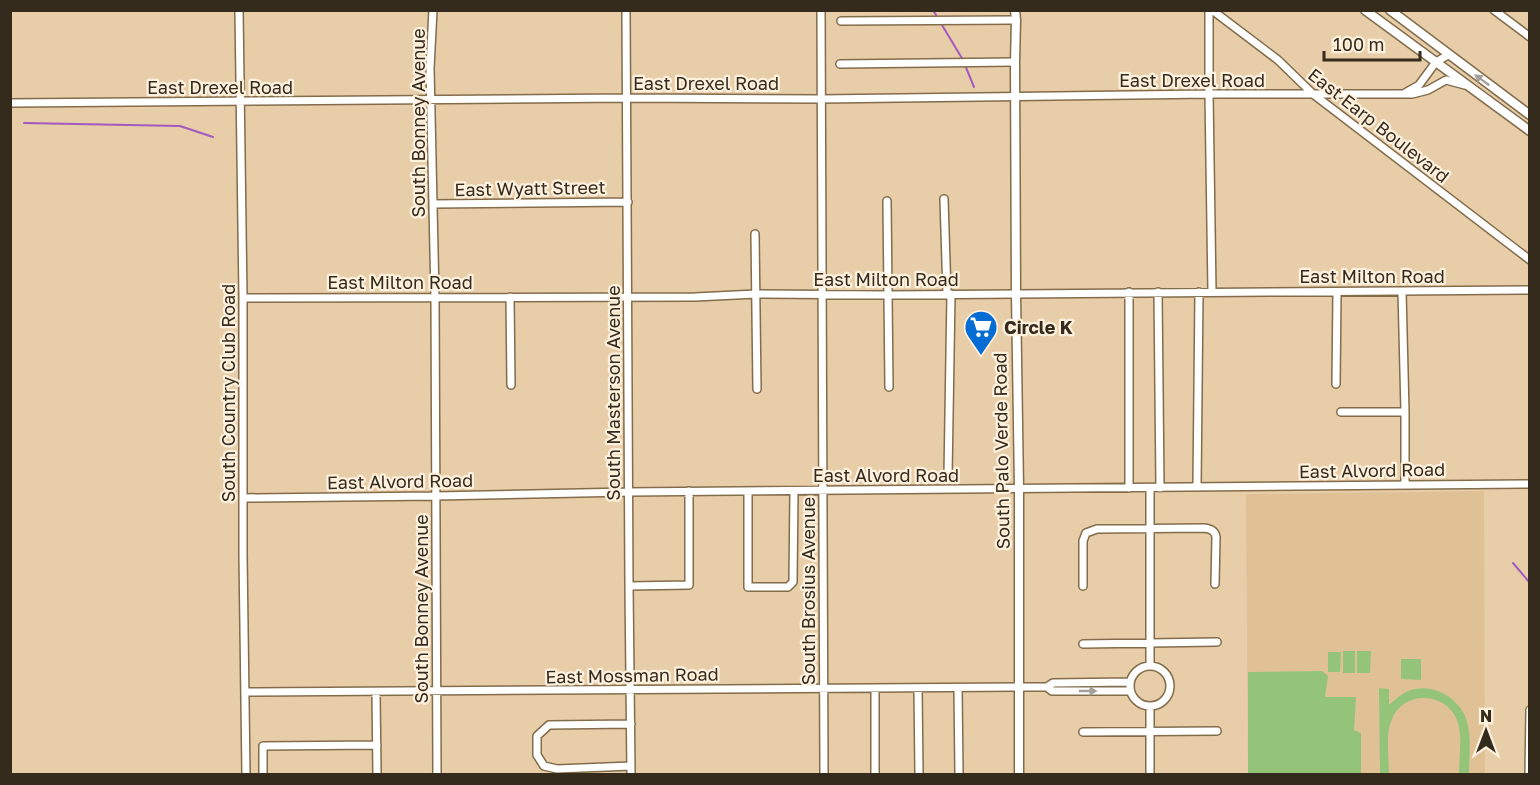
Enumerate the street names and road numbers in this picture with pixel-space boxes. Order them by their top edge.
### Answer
street label: South Bonney Avenue [407,28,429,218]
street label: East Earp Boulevard [1304,63,1454,187]
street label: East Drexel Road [1119,69,1265,91]
street label: East Drexel Road [633,72,779,94]
street label: East Drexel Road [147,76,293,98]
street label: East Wyatt Street [454,176,606,200]
street label: East Milton Road [1299,265,1445,287]
street label: East Milton Road [813,268,959,290]
street label: East Milton Road [327,271,473,293]
street label: South Country Club Road [217,284,239,502]
street label: South Masterson Avenue [602,285,624,501]
street label: South Palo Verde Road [988,352,1014,550]
street label: East Alvord Road [1299,458,1445,482]
street label: East Alvord Road [813,464,959,486]
street label: East Alvord Road [327,469,473,493]
street label: South Brosius Avenue [797,497,819,685]
street label: South Bonney Avenue [410,514,432,704]
street label: East Mossman Road [545,662,719,688]

